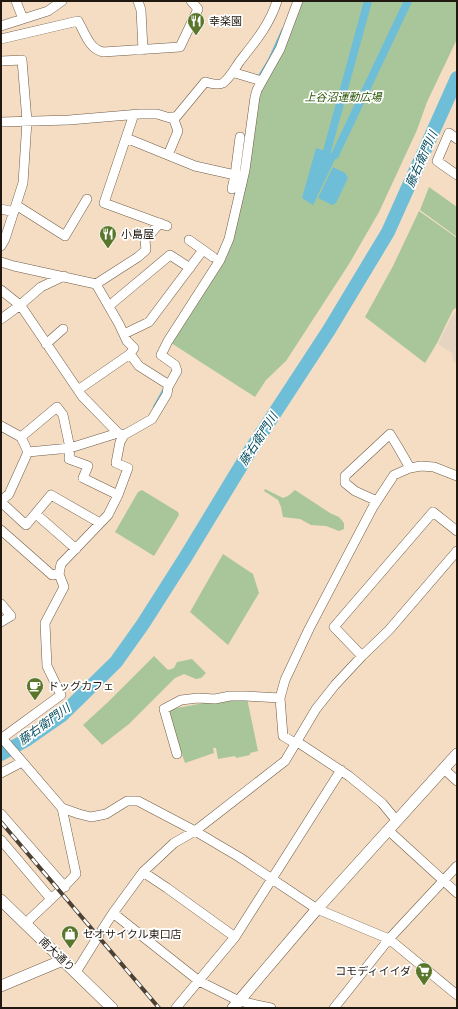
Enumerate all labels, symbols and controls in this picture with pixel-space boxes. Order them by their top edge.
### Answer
restaurant icon: 幸楽園 [186,11,206,36]
place label: 幸楽園 [209,14,242,28]
park label: 上谷沼運動広場 [305,90,383,104]
water label: 藤右衛門川 [402,127,441,189]
restaurant icon: 小島屋 [98,224,118,249]
place label: 小島屋 [121,227,154,241]
water label: 藤右衛門川 [235,408,282,468]
cafe icon: ドッグカフェ [25,676,45,701]
place label: ドッグカフェ [48,679,114,693]
water label: 藤右衛門川 [15,699,74,748]
shop icon: セオサイクル東口店 [60,924,80,949]
place label: セオサイクル東口店 [83,927,181,941]
street label: 南大通り [36,934,78,974]
supermarket icon: コモディイイダ [414,961,434,986]
place label: コモディイイダ [335,964,411,978]

